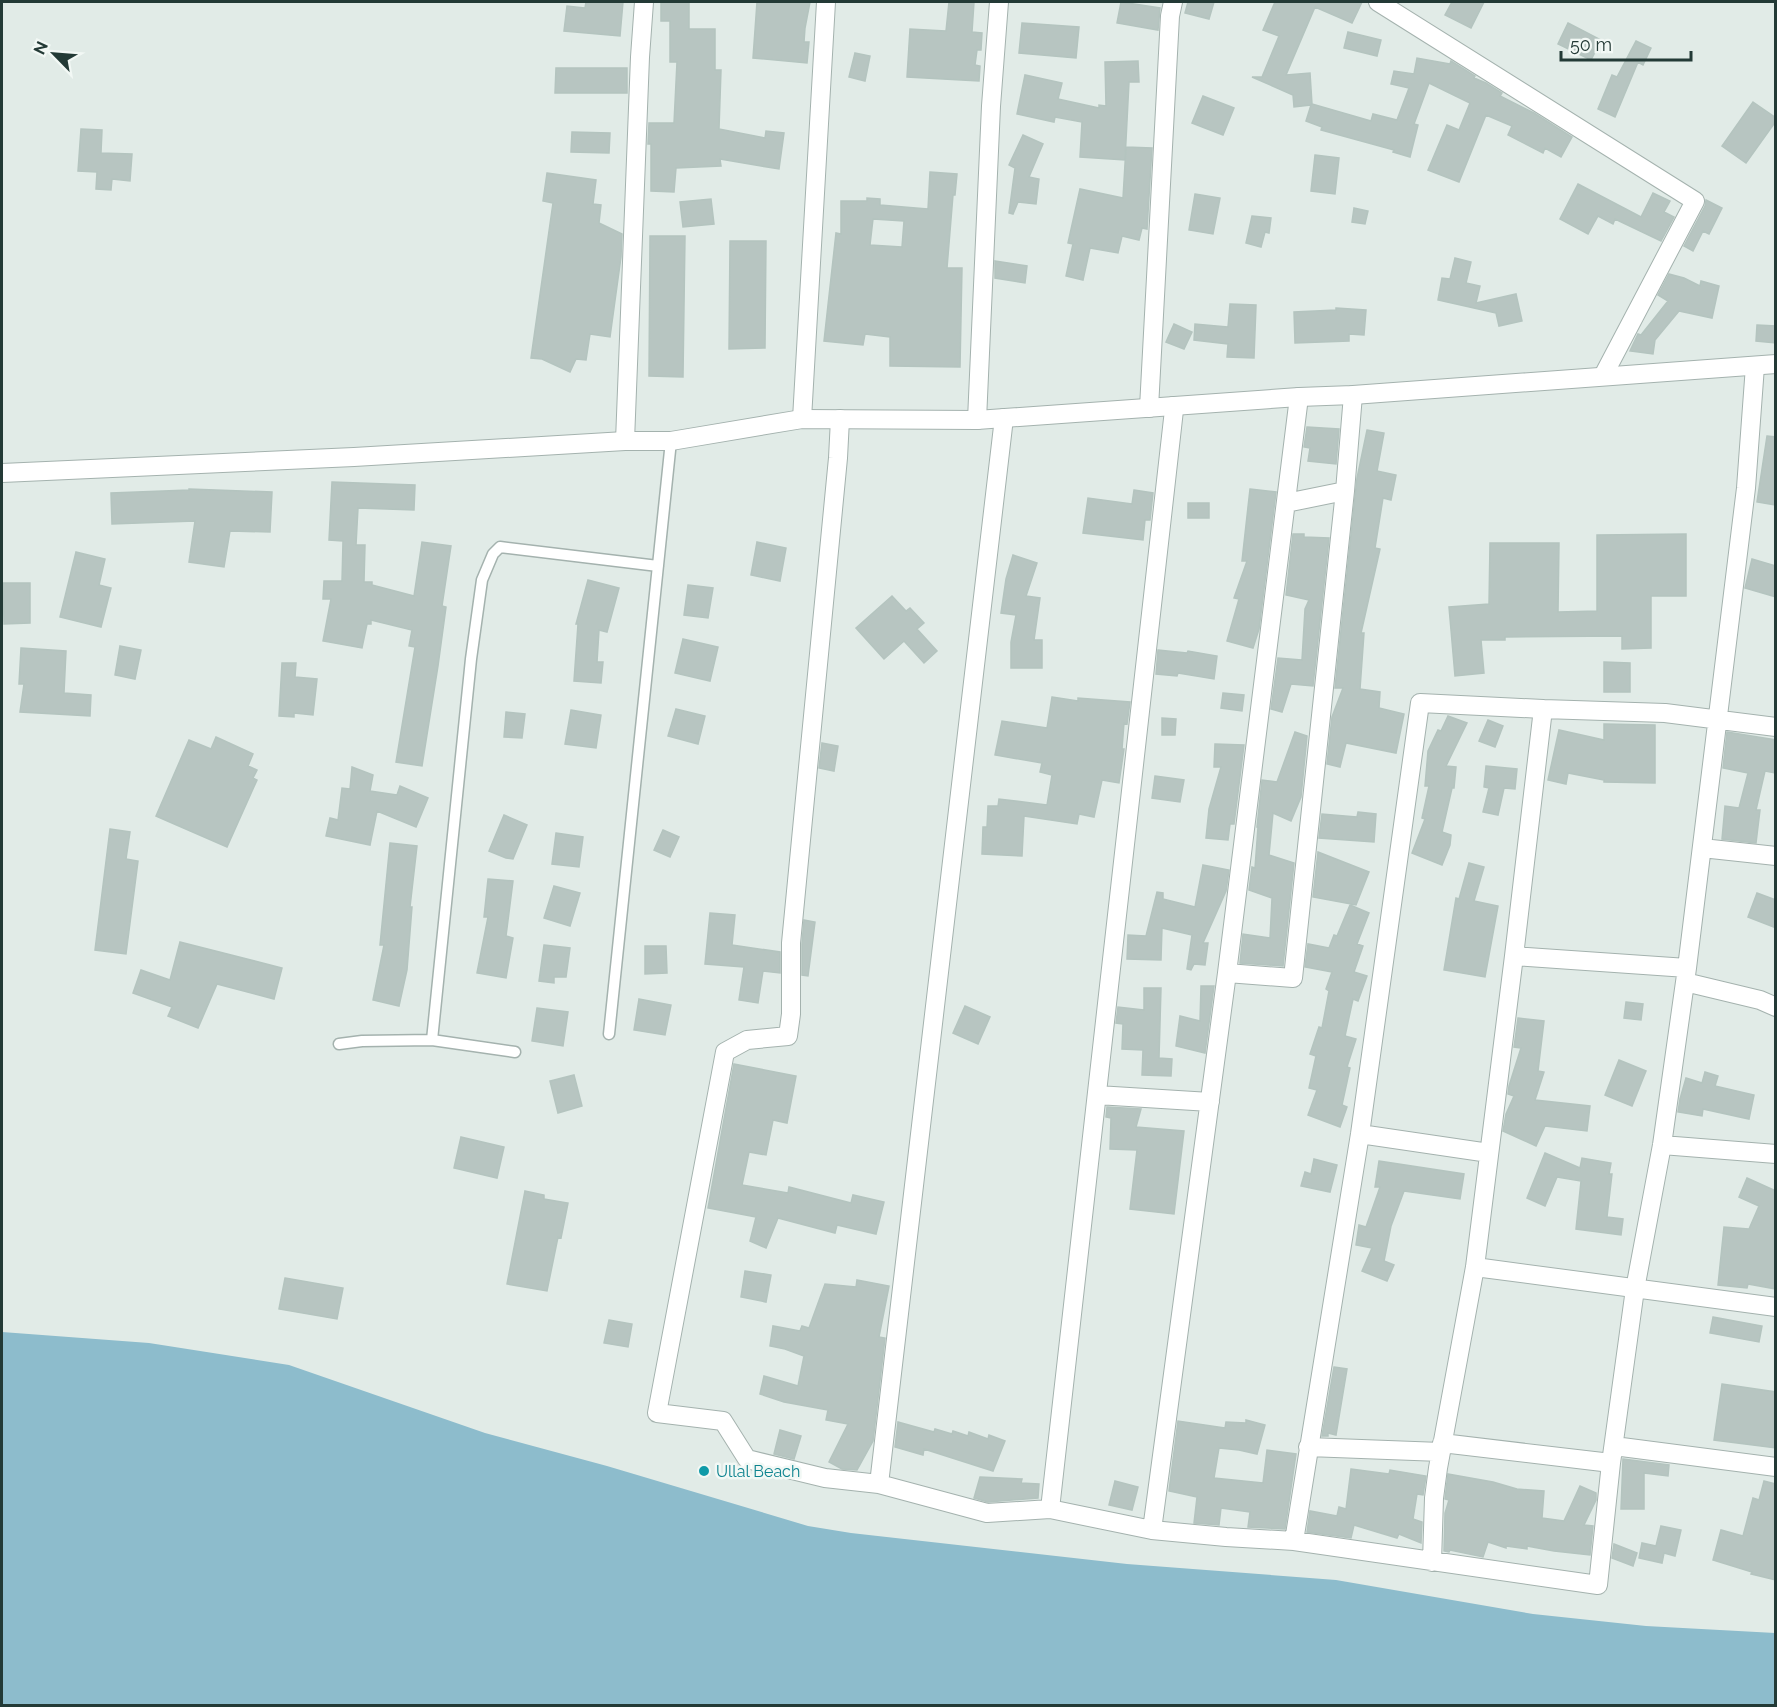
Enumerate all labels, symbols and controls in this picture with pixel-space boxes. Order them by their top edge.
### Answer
north arrow [24,24,84,84]
scale bar [1561,24,1692,62]
text: 50 m [1570,34,1612,55]
text: N [30,38,52,57]
place label: Ullal Beach [716,1462,800,1481]
marker: Ullal Beach [697,1464,711,1478]

